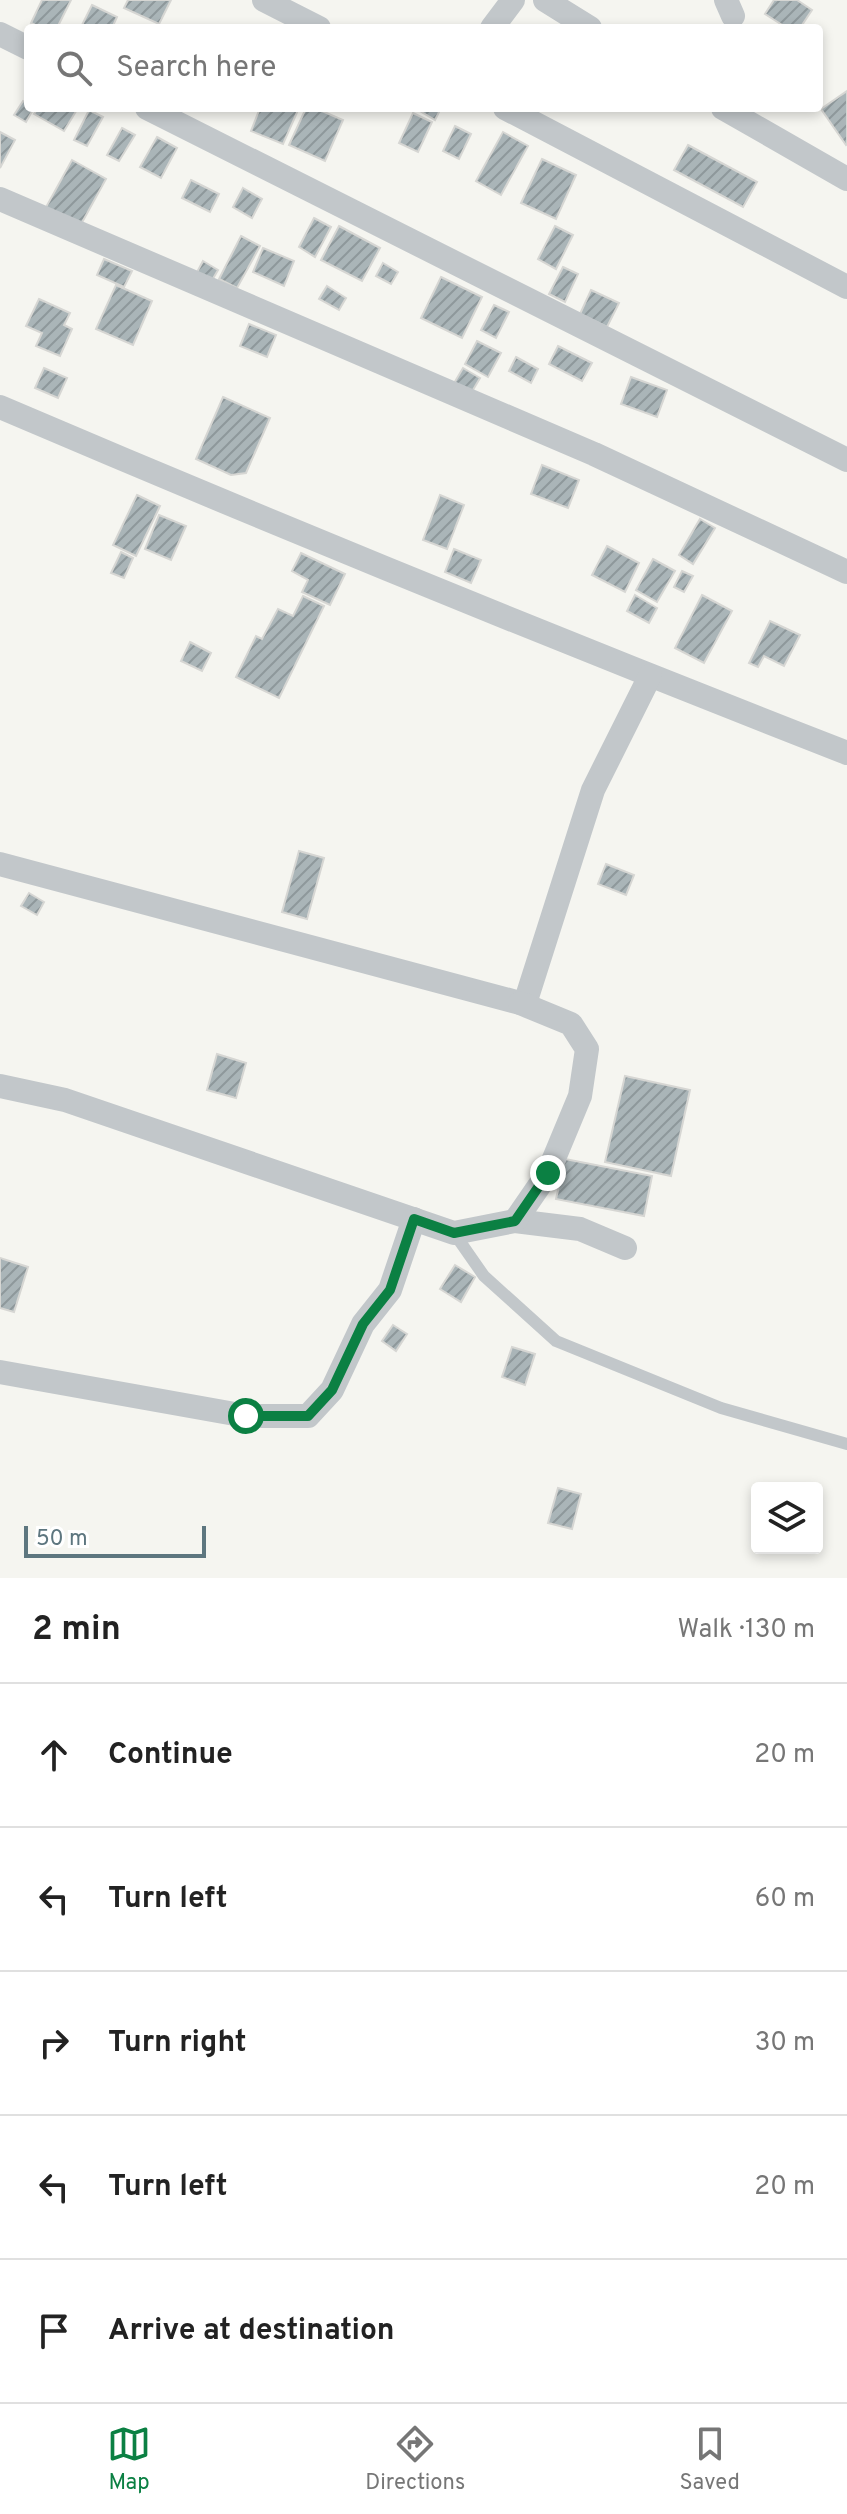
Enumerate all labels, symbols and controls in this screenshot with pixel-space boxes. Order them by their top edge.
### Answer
search box [24,24,823,112]
icon: search [52,46,96,90]
text: Search here [116,50,276,87]
route end [530,1155,566,1191]
route start [228,1398,264,1434]
map controls [751,1482,823,1554]
button: layers [751,1482,823,1554]
scale bar [24,1522,206,1558]
text: 50 m [36,1526,88,1553]
text: 2 min [32,1609,121,1652]
text: Walk · 130 m [677,1614,815,1647]
icon: ahead [32,1733,76,1777]
text: Continue [108,1737,233,1774]
text: 20 m [754,1739,815,1772]
icon: left [32,1877,76,1921]
text: Turn left [108,1881,228,1918]
text: 60 m [755,1883,815,1916]
icon: right [32,2021,76,2065]
text: Turn right [108,2025,246,2062]
text: 30 m [755,2027,815,2060]
icon: left [32,2165,76,2209]
text: Turn left [108,2169,228,2206]
text: 20 m [754,2171,815,2204]
icon: arrive [32,2309,76,2353]
text: Arrive at destination [108,2313,394,2350]
tab: Map [107,2422,151,2497]
tab: Directions [365,2422,465,2497]
tab: Saved [679,2422,740,2497]

